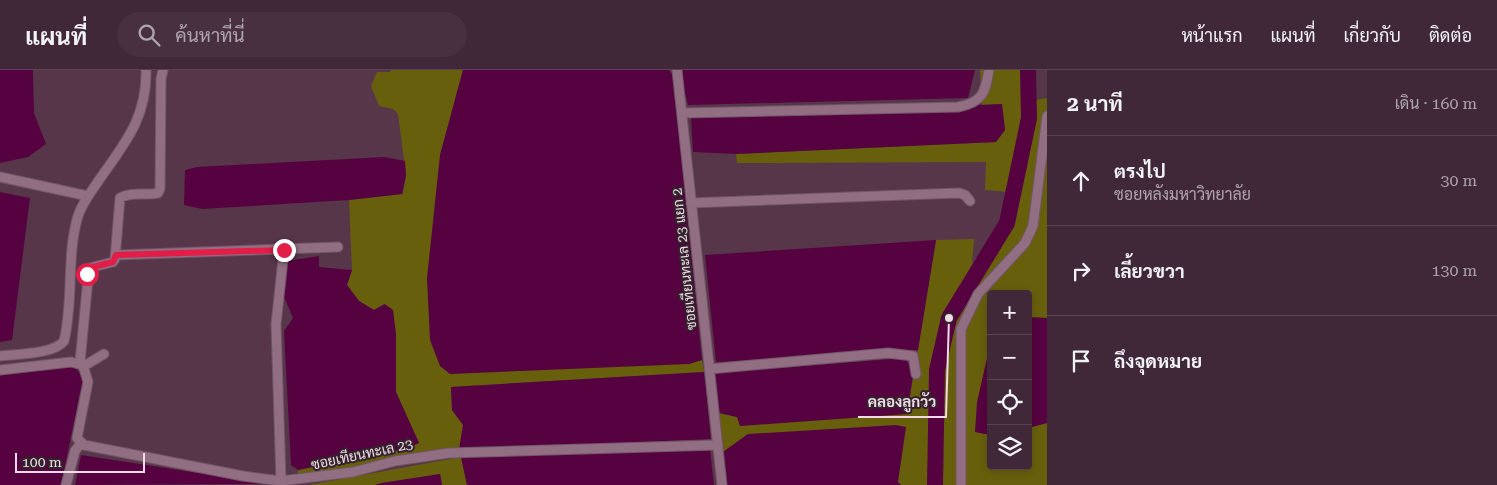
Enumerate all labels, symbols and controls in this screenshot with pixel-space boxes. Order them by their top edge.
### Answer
search box [117,12,467,57]
icon: search [135,21,163,49]
text: แผนที่ [25,23,87,51]
text: ค้นหาที่นี่ [175,24,245,47]
text: หน้าแรก [1181,25,1243,46]
text: แผนที่ [1271,25,1315,46]
text: เกี่ยวกับ [1343,25,1401,46]
text: ติดต่อ [1429,25,1472,46]
text: 2 นาที [1067,92,1123,116]
text: เดิน · 160 m [1395,94,1477,113]
text: ตรงไป [1114,160,1166,183]
icon: ahead [1067,167,1095,195]
text: 30 m [1440,171,1477,190]
text: ซอยหลังมหาวิทยาลัย [1114,185,1251,204]
street label: ซอยเทียนทะเล 23 แยก 2 [668,187,699,331]
route end [273,239,296,262]
icon: right [1067,257,1095,285]
text: เลี้ยวขวา [1114,260,1185,283]
text: 130 m [1431,261,1477,280]
route start [76,263,99,286]
map controls [987,290,1032,470]
button: + [987,290,1032,335]
button: − [987,335,1032,380]
icon: arrive [1067,347,1095,375]
text: ถึงจุดหมาย [1114,350,1202,373]
button: locate [987,380,1032,425]
callout: คลองลูกวัว [858,387,946,417]
text: คลองลูกวัว [868,392,936,413]
button: layers [987,425,1032,470]
street label: ซอยเทียนทะเล 23 [309,434,415,473]
scale bar [15,450,145,473]
text: 100 m [22,454,62,470]

